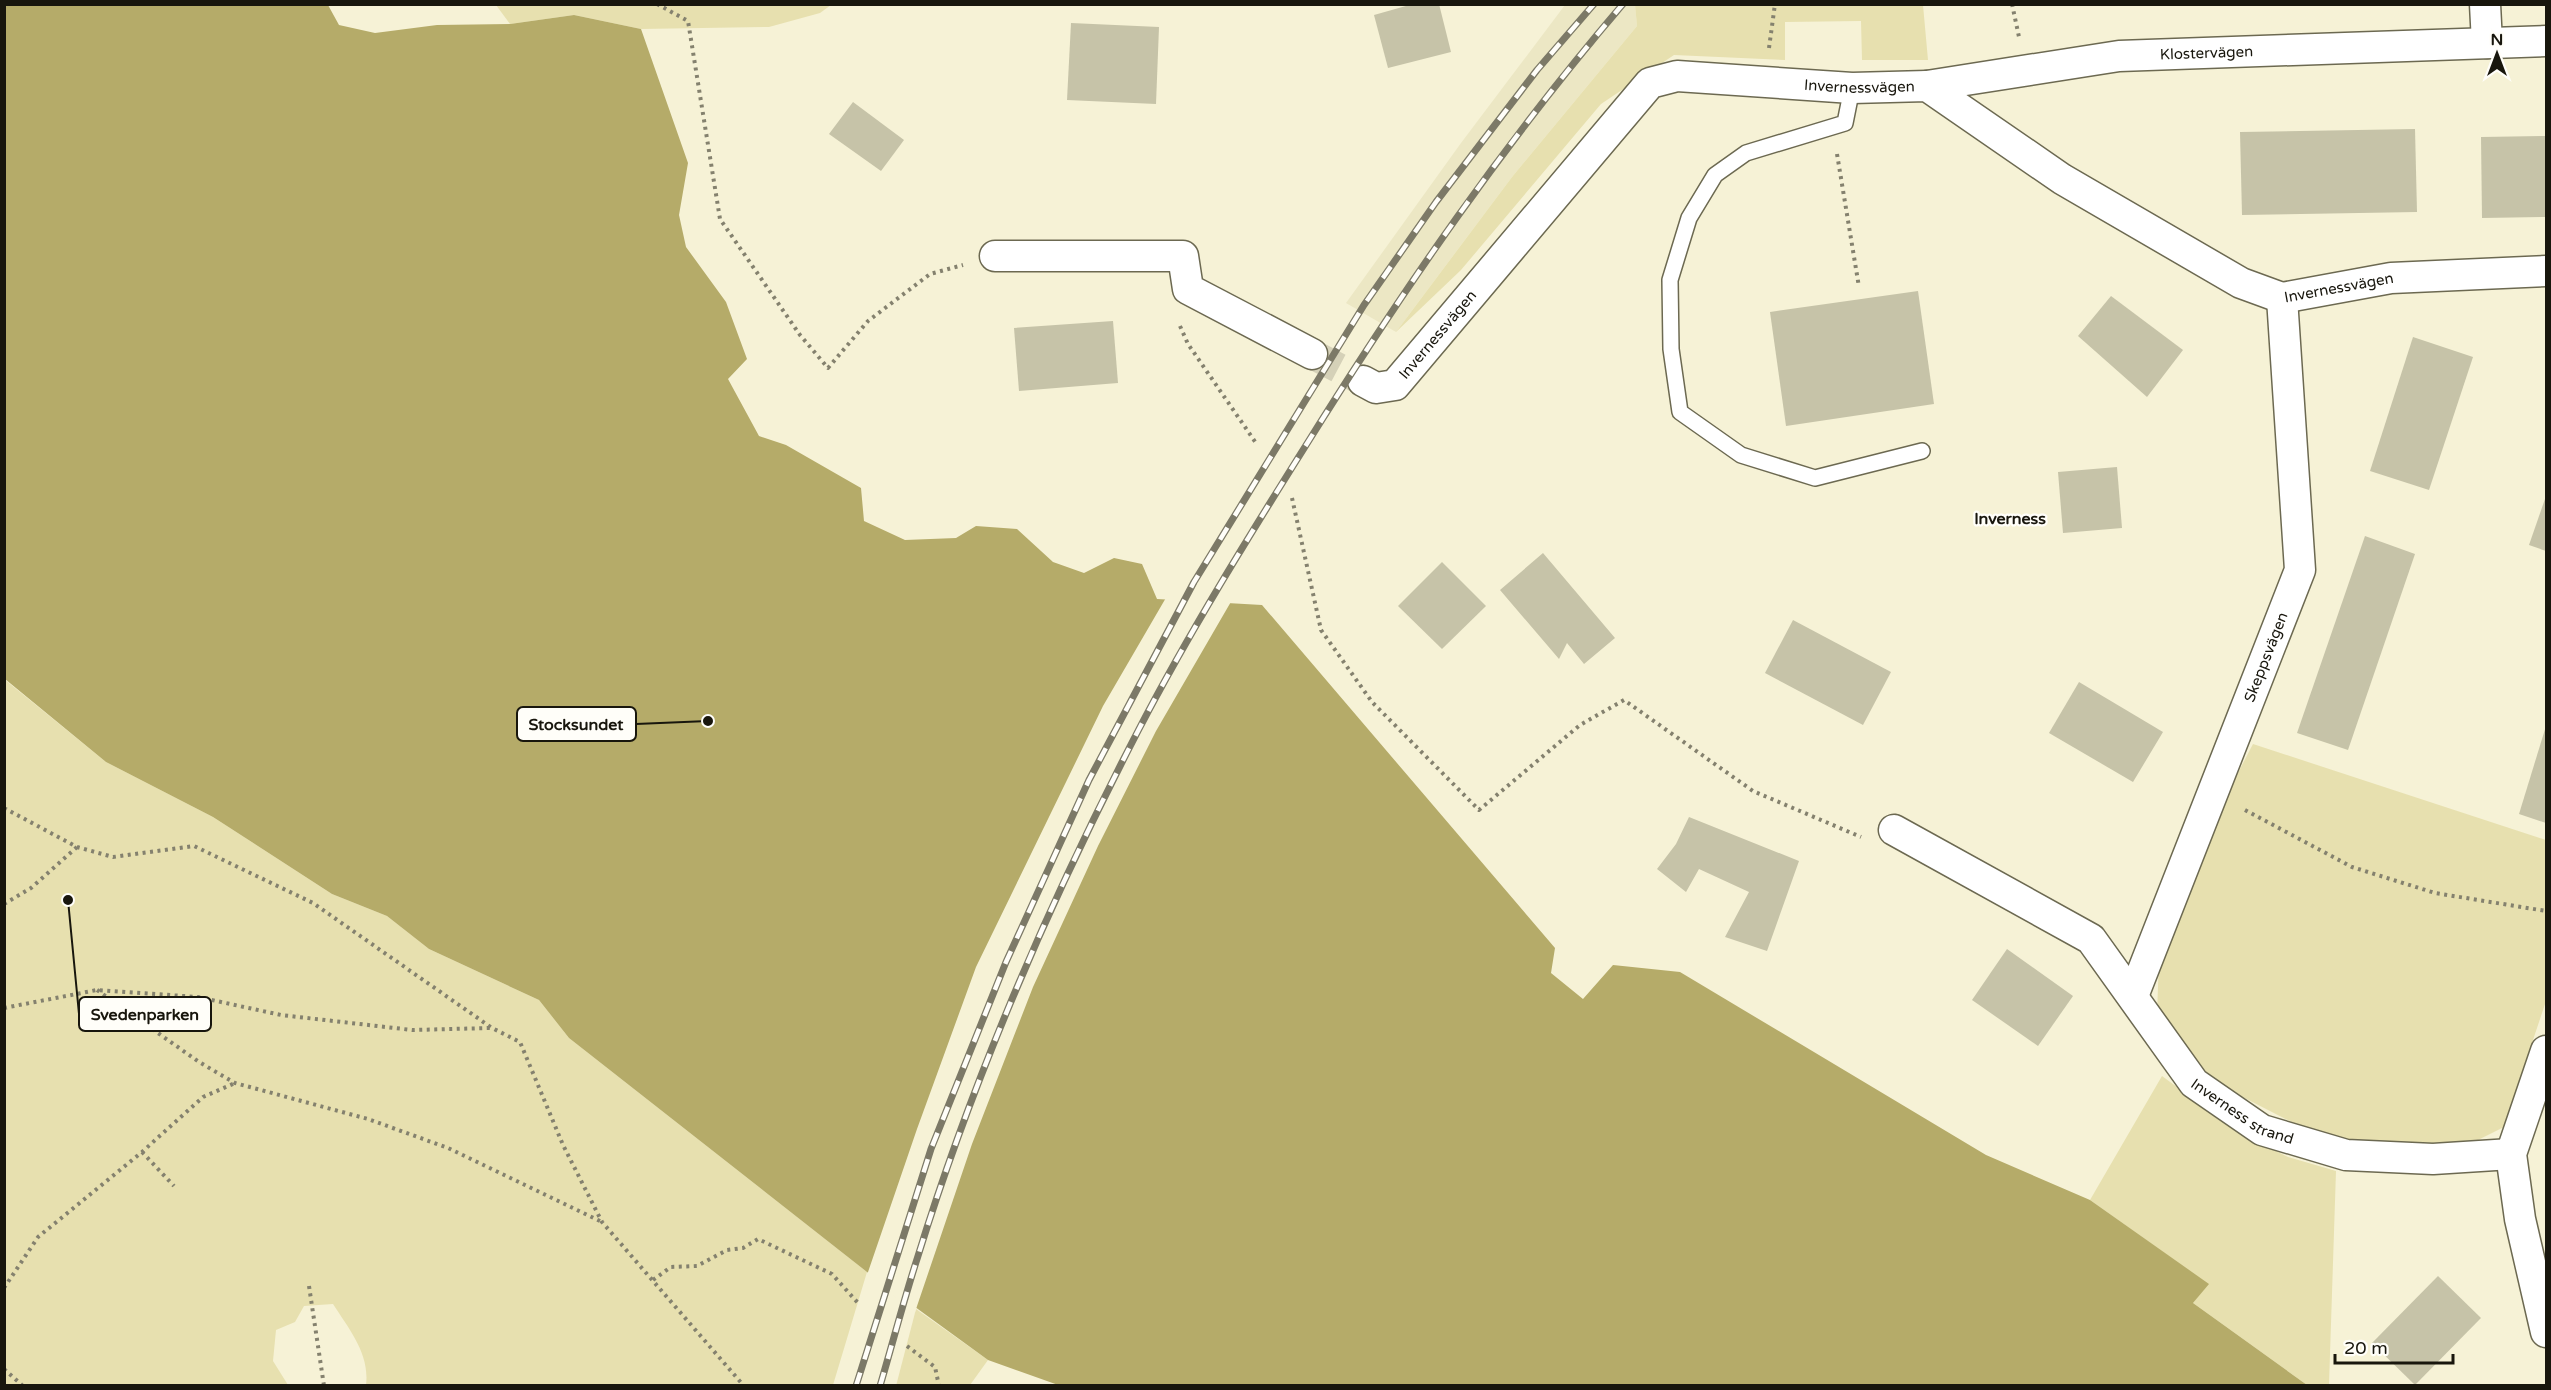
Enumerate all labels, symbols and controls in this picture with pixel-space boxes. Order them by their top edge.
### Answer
north arrow [2467,24,2527,84]
text: N [2491,30,2503,50]
street label: Klostervägen [2160,42,2254,64]
street label: Invernessvägen [1804,76,1915,97]
street label: Invernessvägen [2283,269,2395,306]
street label: Invernessvägen [1395,286,1480,383]
district label: Inverness [1974,509,2046,529]
street label: Skeppsvägen [2240,610,2292,705]
callout: Stocksundet [517,707,636,741]
text: Stocksundet [529,715,624,735]
callout: Svedenparken [79,997,211,1031]
text: Svedenparken [91,1005,199,1025]
street label: Inverness strand [2188,1075,2296,1148]
scale bar [2335,1327,2454,1365]
text: 20 m [2344,1337,2388,1359]

